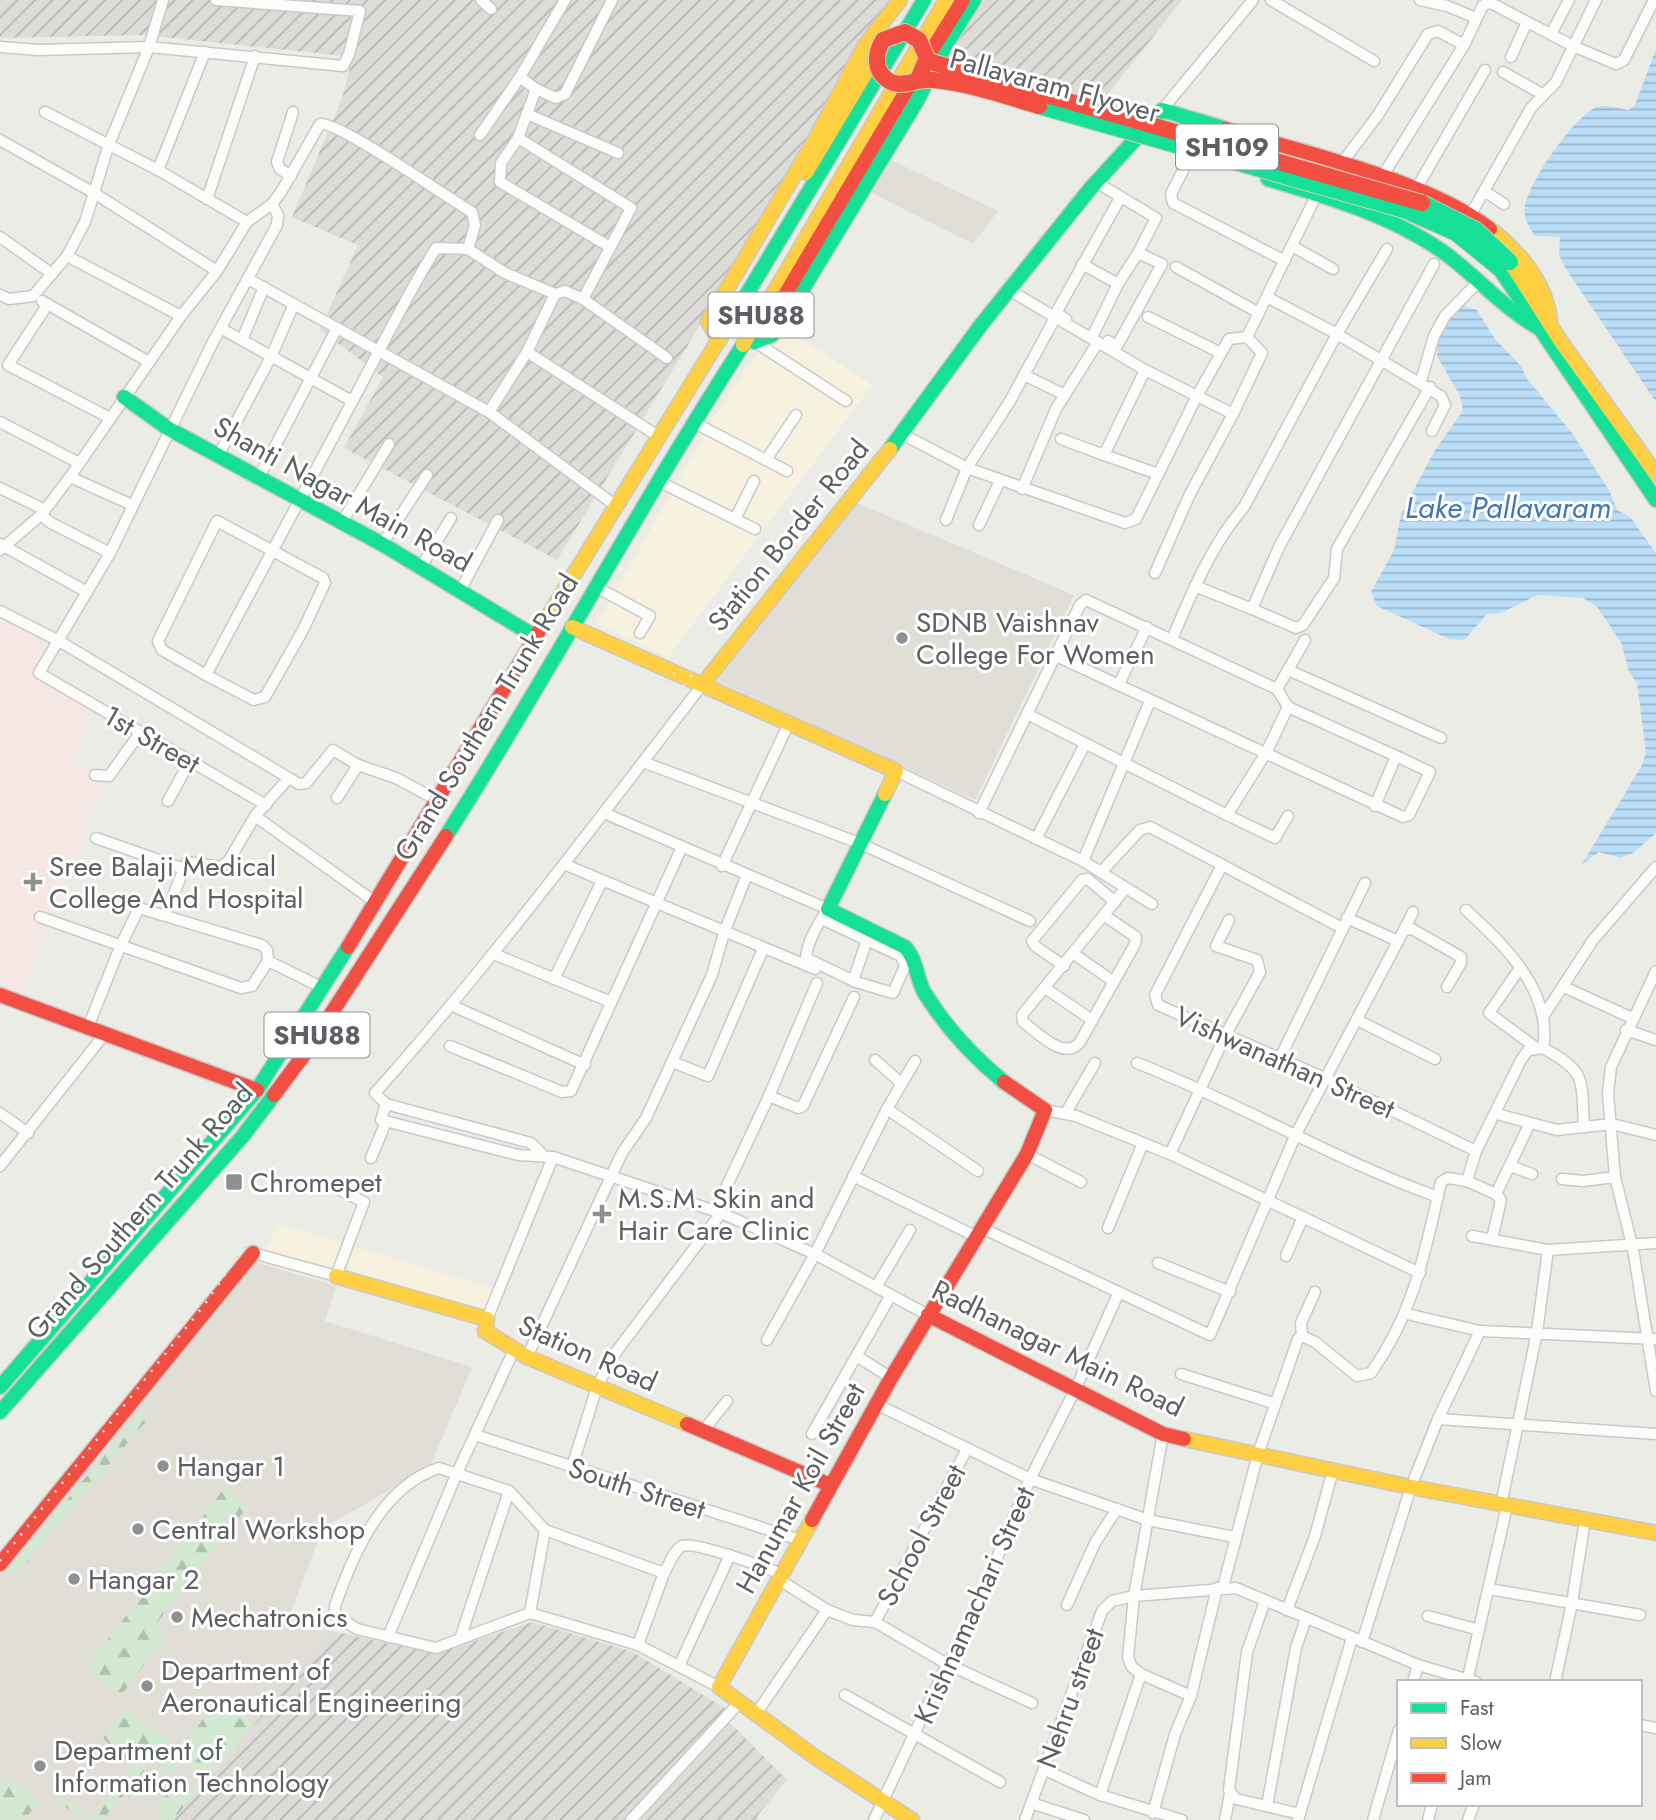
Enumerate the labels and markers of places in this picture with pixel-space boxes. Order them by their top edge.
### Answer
place label: SDNB Vaishnav College For Women [916,602,1155,675]
marker: SDNB Vaishnav College For Women [894,630,910,646]
place label: Sree Balaji Medical College And Hospital [49,846,304,919]
marker: Sree Balaji Medical College And Hospital [23,872,43,892]
place label: Chromepet [250,1162,382,1203]
marker: Chromepet [224,1172,244,1192]
place label: M.S.M. Skin and Hair Care Clinic [618,1178,814,1251]
marker: M.S.M. Skin and Hair Care Clinic [592,1204,612,1224]
place label: Hangar 1 [177,1446,285,1487]
marker: Hangar 1 [155,1458,171,1474]
place label: Central Workshop [152,1509,365,1550]
marker: Central Workshop [130,1521,146,1537]
place label: Hangar 2 [88,1559,200,1600]
marker: Hangar 2 [66,1571,82,1587]
place label: Mechatronics [191,1597,348,1638]
marker: Mechatronics [169,1609,185,1625]
place label: Department of Aeronautical Engineering [161,1650,461,1723]
marker: Department of Aeronautical Engineering [139,1678,155,1694]
place label: Department of Information Technology [54,1730,330,1803]
marker: Department of Information Technology [32,1758,48,1774]

